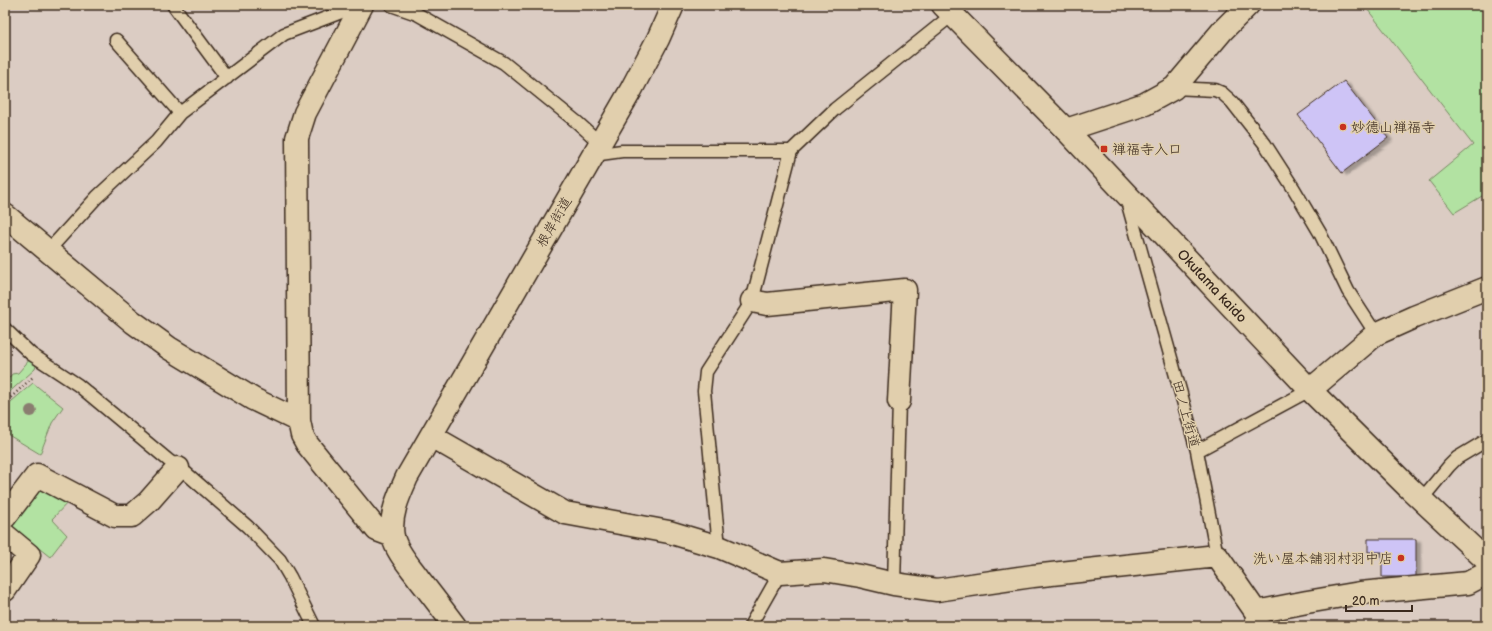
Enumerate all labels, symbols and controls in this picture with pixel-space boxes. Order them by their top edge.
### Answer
place label: 妙德山禅福寺 [1351,119,1435,136]
marker: 妙德山禅福寺 [1338,122,1348,132]
place label: 禅福寺入口 [1112,141,1182,158]
marker: 禅福寺入口 [1099,144,1109,154]
street label: 根岸街道 [533,194,575,250]
street label: Okutama kaido [1174,246,1250,326]
street label: 田ノ上街道 [1169,378,1203,450]
place label: 洗い屋本舗羽村羽中店 [1253,550,1393,567]
marker: 洗い屋本舗羽村羽中店 [1396,553,1406,563]
scale bar [1346,587,1412,613]
text: 20 m [1352,594,1379,609]

